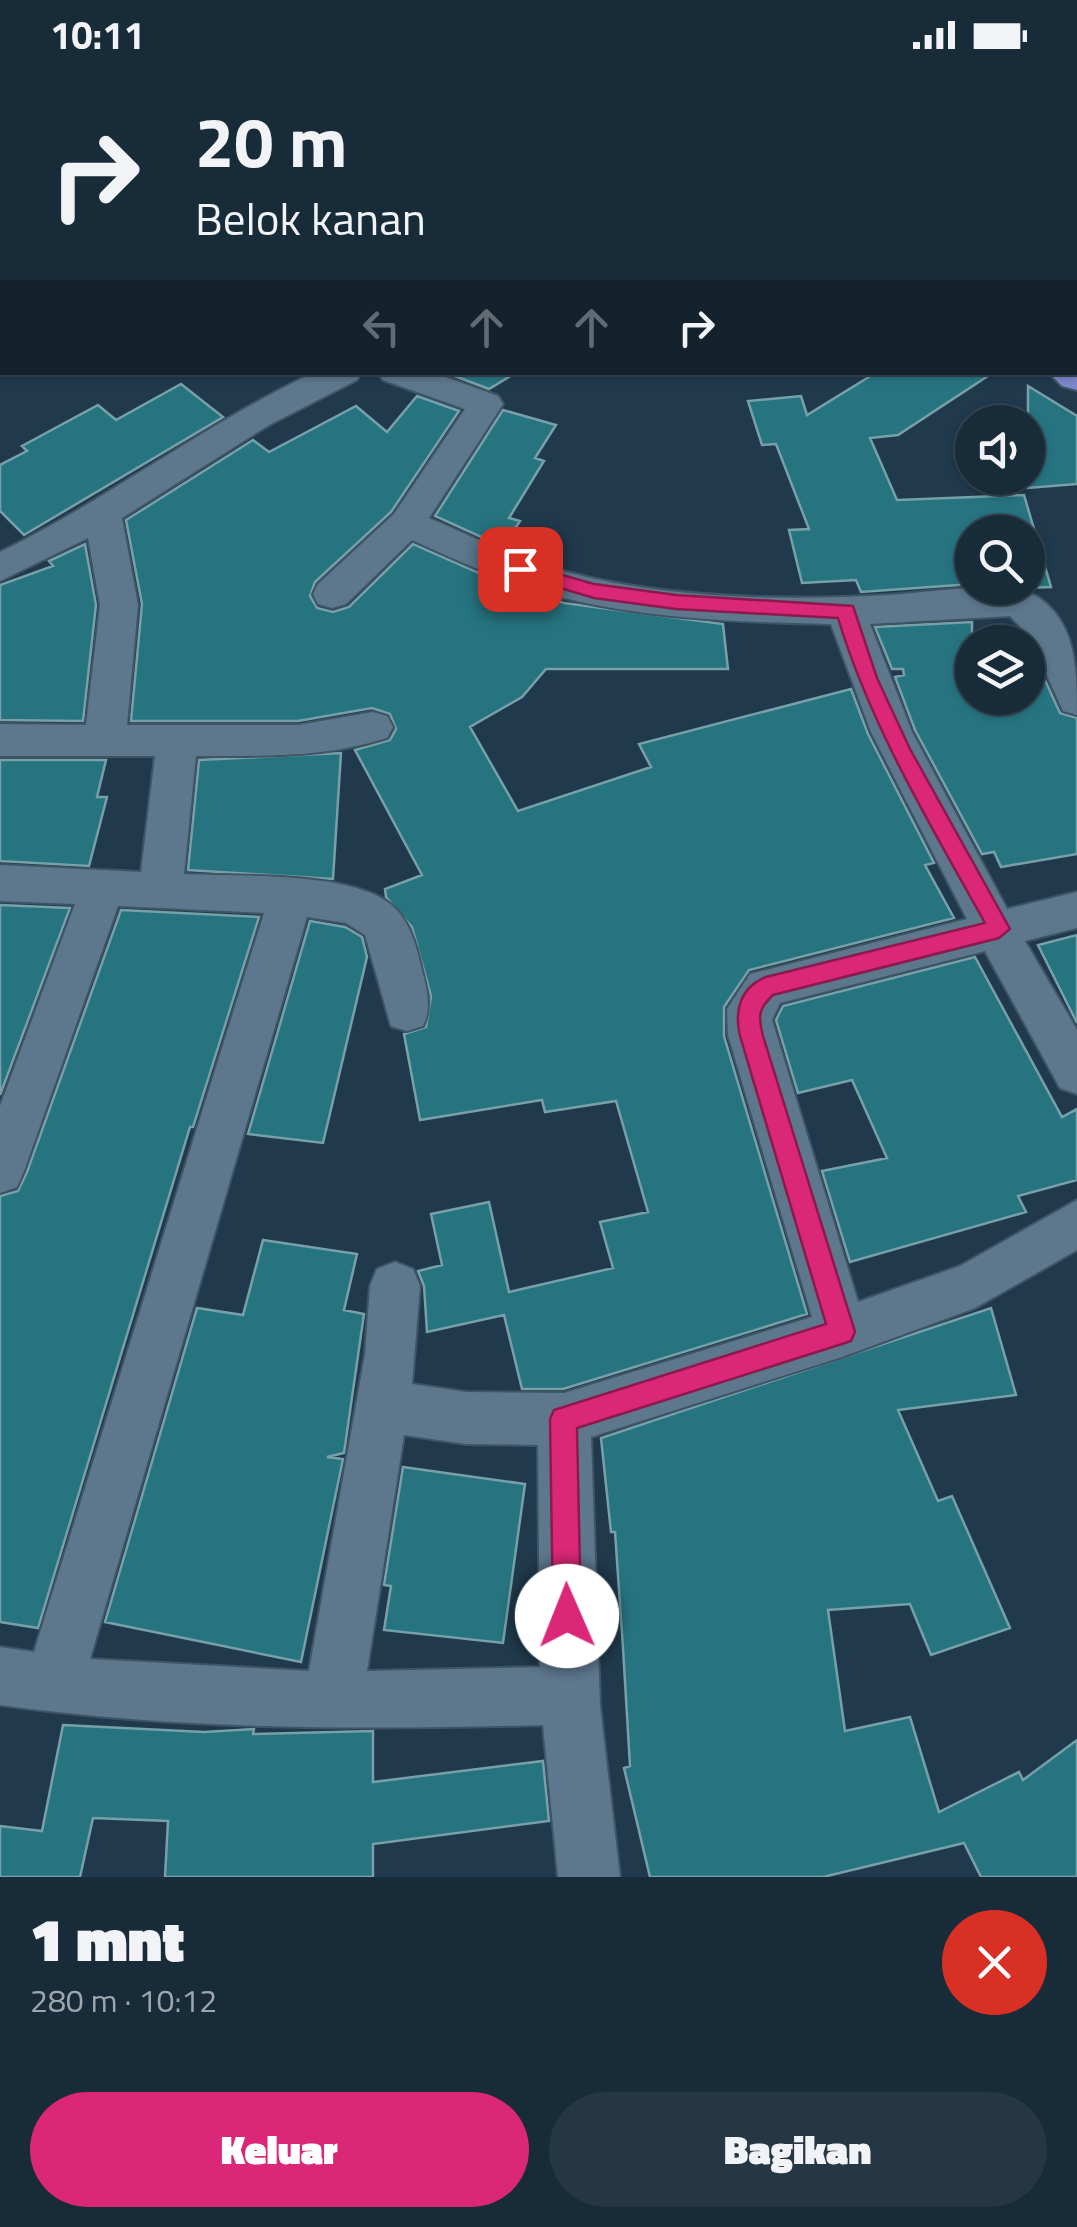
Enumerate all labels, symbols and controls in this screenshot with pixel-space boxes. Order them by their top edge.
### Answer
text: 10:11 [50,6,145,64]
text: 20 m [195,88,348,194]
icon: right [30,110,160,240]
text: Belok kanan [195,184,426,252]
icon: left [354,300,409,355]
icon: ahead [459,300,514,355]
icon: ahead [564,300,619,355]
icon: right [669,300,724,355]
map controls [955,405,1045,715]
button: sound [955,405,1045,495]
button: search [955,515,1045,605]
pin [478,527,563,612]
icon: arrive [493,542,548,597]
button: layers [955,625,1045,715]
position arrow [515,1564,619,1668]
text: 1 mnt [30,1893,185,1984]
button: close [942,1910,1047,2015]
text: 280 m · 10:12 [30,1976,217,2024]
button: Keluar [30,2092,529,2207]
button: Bagikan [549,2092,1047,2207]

